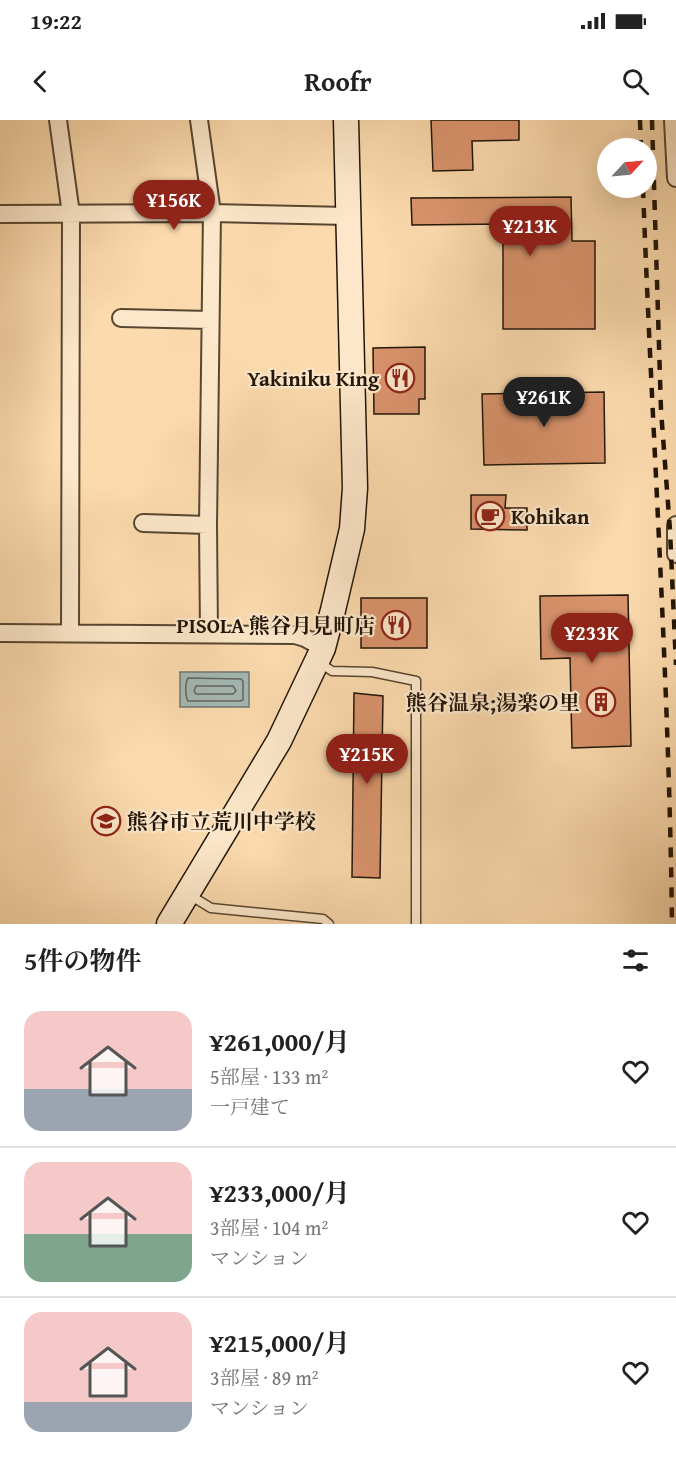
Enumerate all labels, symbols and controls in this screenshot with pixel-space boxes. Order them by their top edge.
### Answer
text: 19:22 [30,5,82,37]
text: Roofr [304,61,372,101]
icon: back [24,65,57,98]
icon: search [619,65,652,98]
north arrow [597,138,657,198]
map controls [597,138,657,198]
pin: ¥156K [132,180,216,231]
text: ¥156K [147,185,201,214]
pin: ¥213K [488,206,572,257]
text: ¥213K [503,211,557,240]
restaurant icon: Yakiniku King [384,362,416,394]
place label: Yakiniku King [247,363,380,394]
pin: ¥261K [502,377,586,428]
text: ¥261K [517,382,571,411]
cafe icon: Kohikan [474,500,506,532]
place label: Kohikan [511,501,590,532]
restaurant icon: PISOLA 熊谷月見町店 [380,609,412,641]
place label: PISOLA 熊谷月見町店 [177,610,375,641]
pin: ¥233K [550,613,634,664]
text: ¥233K [565,618,619,647]
building icon: 熊谷温泉;湯楽の里 [585,686,617,718]
place label: 熊谷温泉;湯楽の里 [406,687,580,718]
pin: ¥215K [325,734,409,785]
text: ¥215K [340,739,394,768]
school or university icon: 熊谷市立荒川中学校 [90,805,122,837]
place label: 熊谷市立荒川中学校 [127,806,316,837]
text: 5件の物件 [24,941,141,980]
icon: filters [619,944,652,977]
text: ¥261,000/月 [210,1022,350,1061]
icon: home [72,1035,144,1107]
icon: heart [619,1055,652,1088]
text: 5部屋 · 133 m² [210,1062,328,1091]
text: 一戸建て [210,1092,290,1121]
text: ¥233,000/月 [210,1173,350,1212]
icon: home [72,1186,144,1258]
icon: heart [619,1206,652,1239]
text: 3部屋 · 104 m² [210,1213,328,1242]
text: マンション [210,1243,309,1272]
text: ¥215,000/月 [210,1323,350,1362]
icon: home [72,1336,144,1408]
icon: heart [619,1356,652,1389]
text: 3部屋 · 89 m² [210,1363,319,1392]
text: マンション [210,1393,309,1422]

